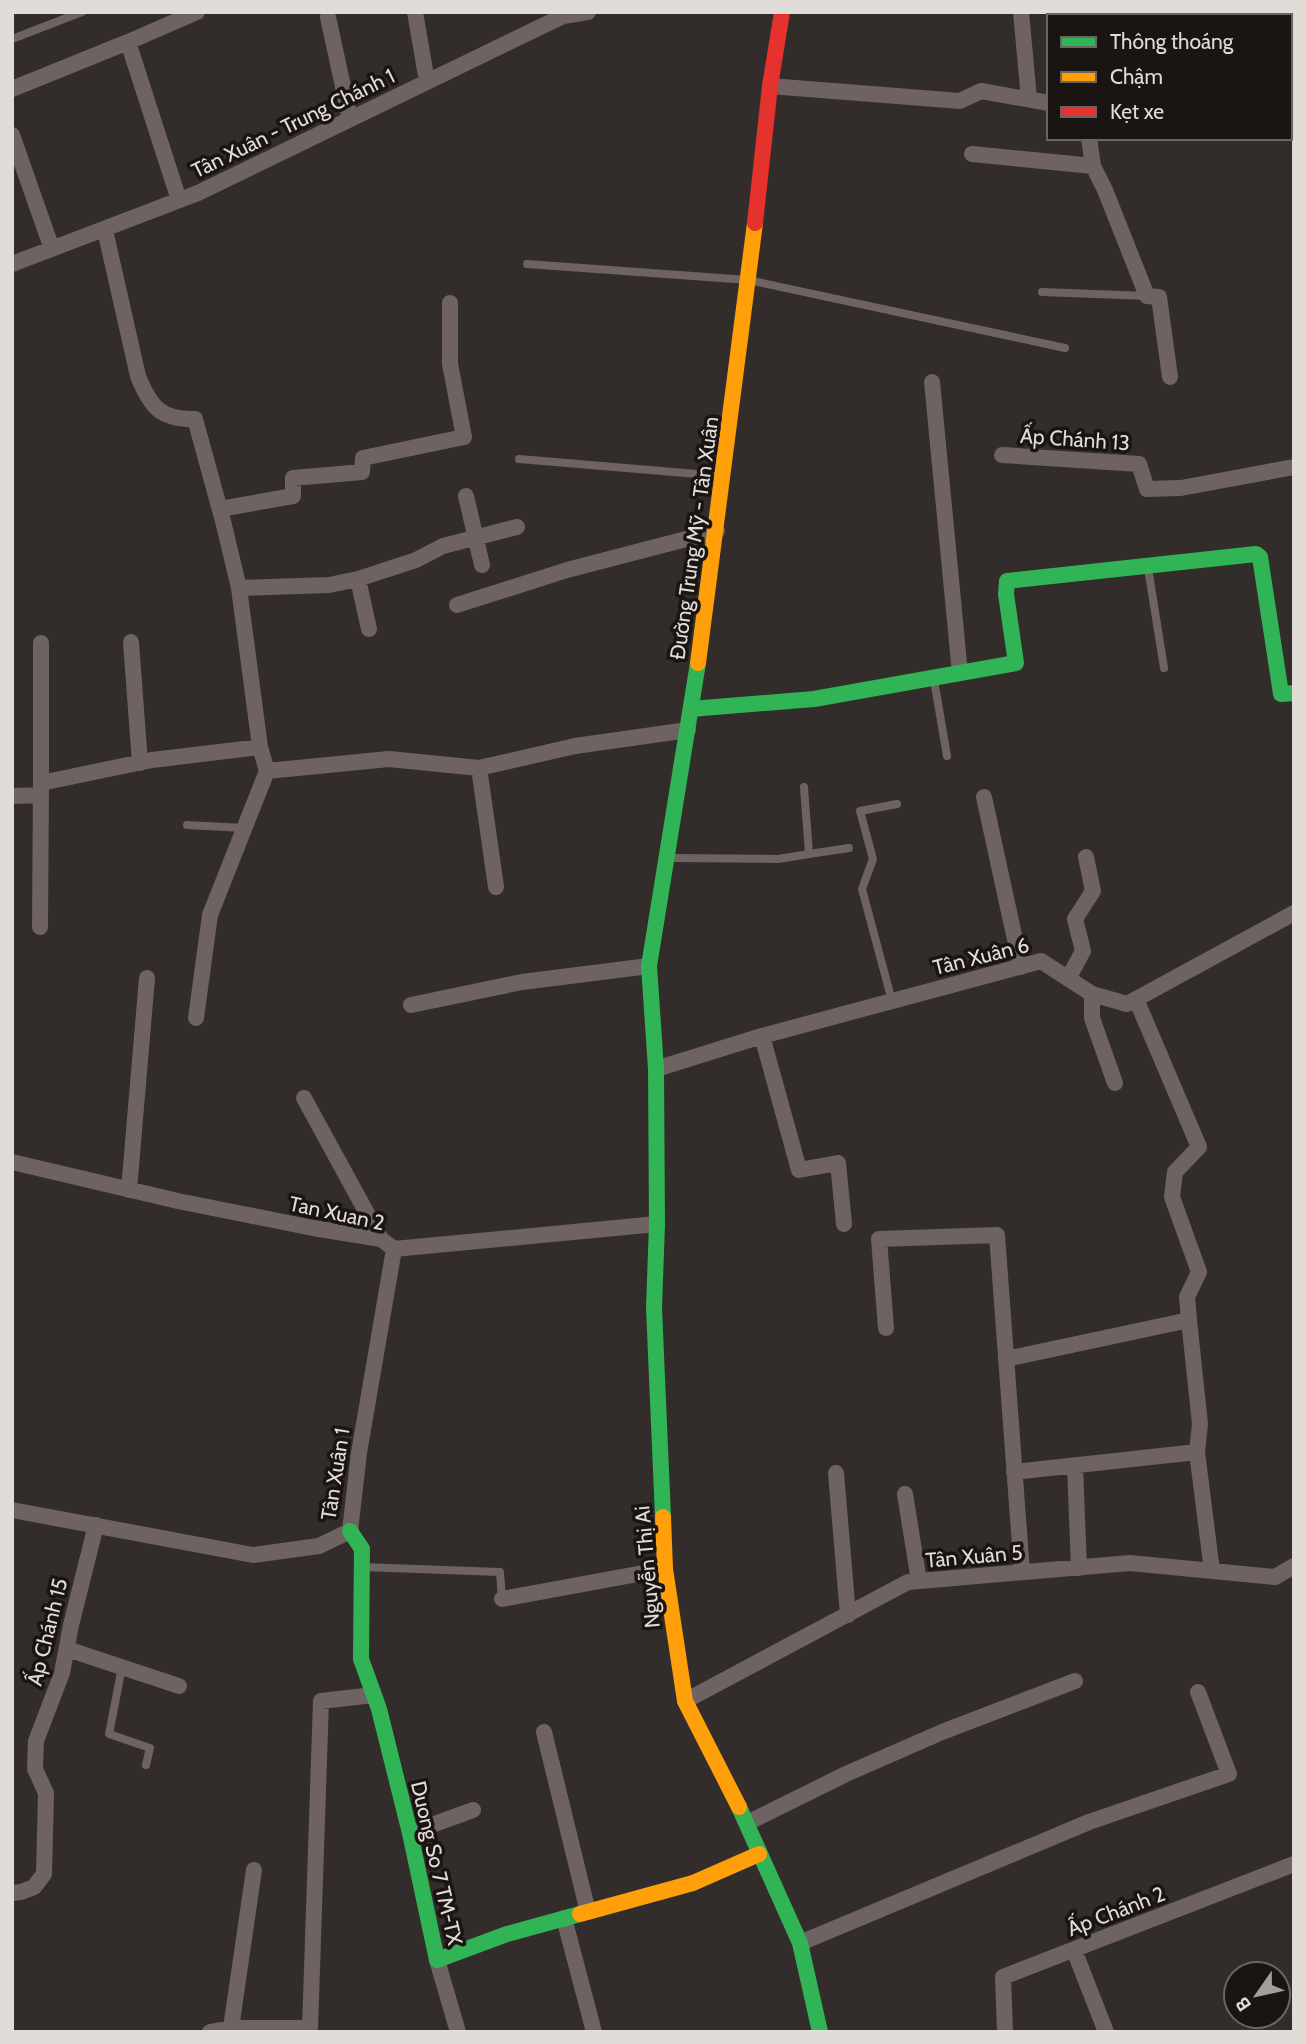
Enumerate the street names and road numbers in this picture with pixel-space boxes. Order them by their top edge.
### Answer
street label: Tân Xuân - Trung Chánh 1 [187,63,399,183]
street label: Đường Trung Mỹ - Tân Xuân [665,415,723,661]
street label: Ấp Chánh 13 [1019,420,1131,455]
street label: Tân Xuân 6 [930,932,1032,980]
street label: Tan Xuan 2 [287,1191,387,1235]
street label: Tân Xuân 1 [315,1426,355,1522]
street label: Nguyễn Thị Ai [629,1505,665,1629]
street label: Tân Xuân 5 [924,1539,1024,1573]
street label: Ấp Chánh 15 [19,1575,72,1688]
street label: Duong So 7 TM-TX [406,1778,468,1948]
street label: Ấp Chánh 2 [1063,1878,1168,1941]

